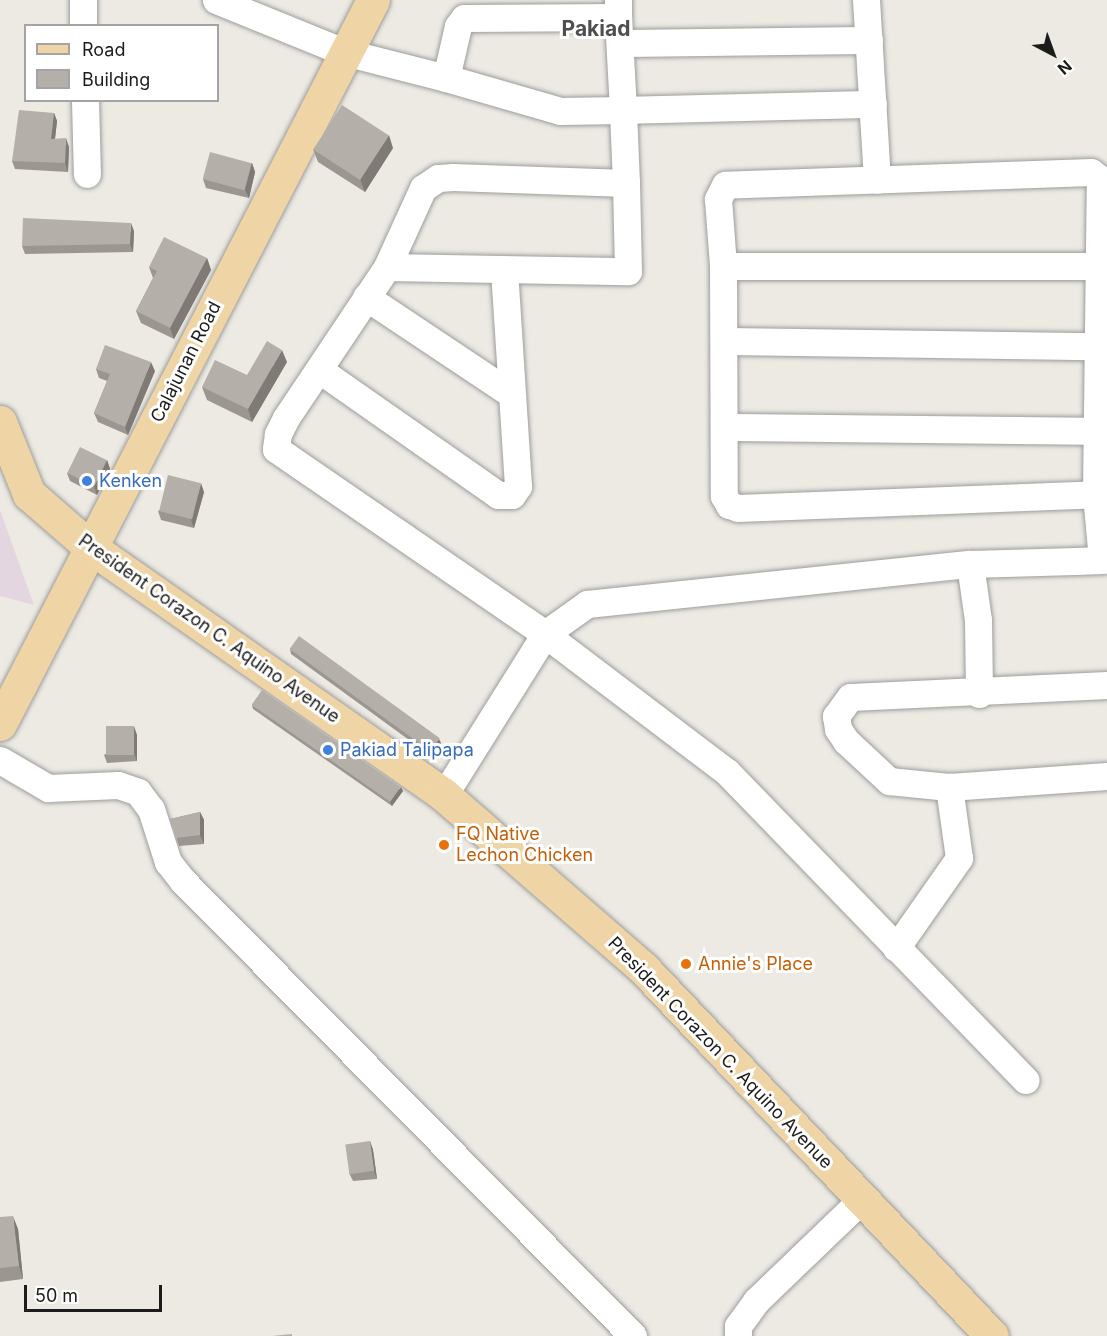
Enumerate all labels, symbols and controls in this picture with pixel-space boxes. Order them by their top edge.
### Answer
district label: Pakiad [562,16,630,42]
legend [24,24,219,102]
north arrow [1023,24,1083,84]
text: Road [82,39,125,60]
text: N [1054,56,1076,79]
text: Building [82,69,150,90]
street label: Calajunan Road [146,298,226,426]
place label: Kenken [99,470,162,492]
marker: Kenken [80,474,94,488]
street label: President Corazon C. Aquino Avenue [74,530,344,728]
place label: Pakiad Talipapa [340,739,474,761]
marker: Pakiad Talipapa [321,743,335,757]
place label: FQ Native Lechon Chicken [456,824,593,866]
marker: FQ Native Lechon Chicken [437,838,451,852]
street label: President Corazon C. Aquino Avenue [603,933,837,1173]
place label: Annie's Place [698,953,813,975]
marker: Annie's Place [679,957,693,971]
scale bar [27,1273,165,1311]
text: 50 m [35,1285,78,1306]

